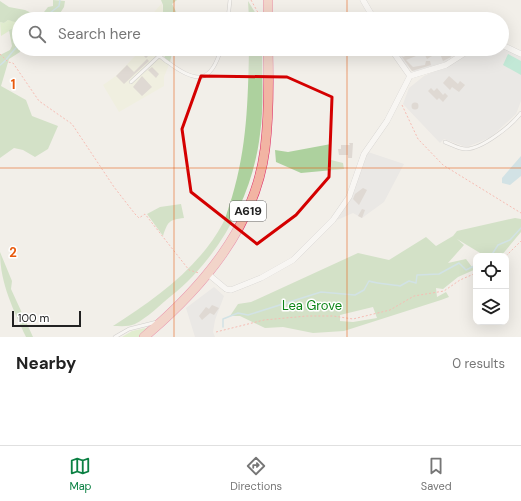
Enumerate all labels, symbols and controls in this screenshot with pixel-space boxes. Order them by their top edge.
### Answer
search box [12,12,509,56]
icon: search [26,23,48,45]
text: Search here [58,24,141,44]
text: 1 [11,76,15,93]
road number: A619 [230,201,266,221]
text: 2 [9,244,17,261]
map controls [473,253,509,325]
button: locate [473,253,509,289]
button: layers [473,289,509,325]
park label: Lea Grove [282,297,342,314]
scale bar [12,309,81,328]
text: 100 m [18,311,49,325]
text: Nearby [16,352,76,374]
text: 0 results [452,355,505,372]
tab: Map [69,455,92,493]
tab: Directions [230,455,282,493]
tab: Saved [421,455,452,493]

